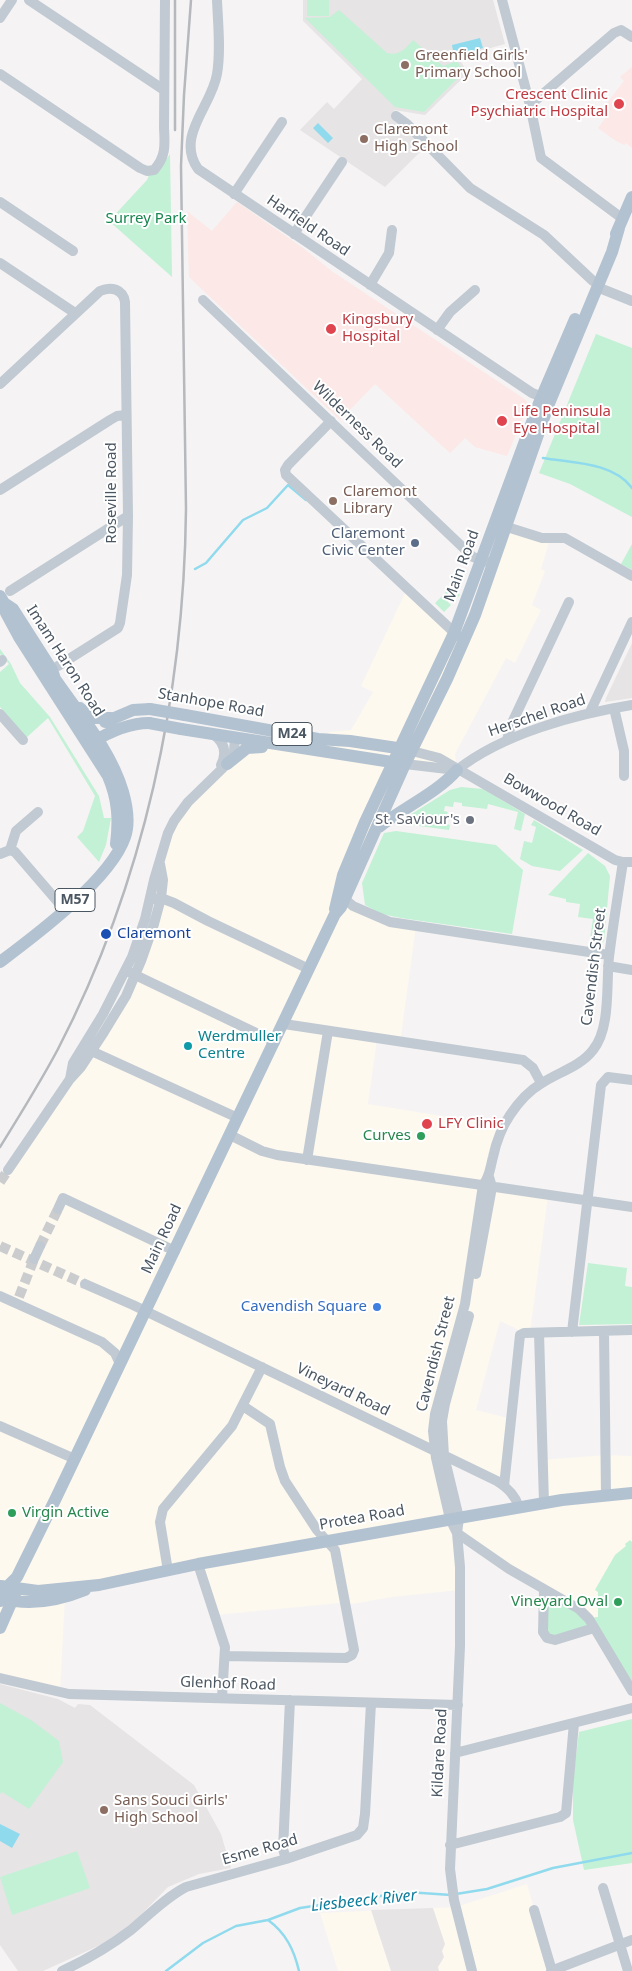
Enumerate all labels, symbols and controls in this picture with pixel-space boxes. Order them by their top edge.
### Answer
place label: Greenfield Girls' Primary School [415,47,528,82]
marker: Greenfield Girls' Primary School [399,59,411,71]
place label: Crescent Clinic Psychiatric Hospital [471,86,608,121]
marker: Crescent Clinic Psychiatric Hospital [612,97,626,111]
place label: Claremont High School [374,121,458,156]
marker: Claremont High School [358,133,370,145]
street label: Harfield Road [263,192,353,260]
park label: Surrey Park [106,210,186,228]
place label: Kingsbury Hospital [342,311,413,346]
marker: Kingsbury Hospital [324,322,338,336]
street label: Wilderness Road [308,378,406,472]
place label: Life Peninsula Eye Hospital [513,403,611,438]
marker: Life Peninsula Eye Hospital [495,414,509,428]
street label: Roseville Road [103,442,121,544]
place label: Claremont Library [343,483,417,518]
marker: Claremont Library [327,495,339,507]
place label: Claremont Civic Center [322,525,405,560]
street label: Main Road [441,528,483,604]
marker: Claremont Civic Center [409,537,421,549]
street label: Imam Haron Road [22,602,108,720]
street label: Stanhope Road [157,685,265,721]
street label: Herschel Road [486,691,588,741]
road number: M24 [272,722,312,746]
street label: Bowwood Road [500,770,604,840]
place label: St. Saviour's [375,811,460,829]
marker: St. Saviour's [464,814,476,826]
road number: M57 [55,888,95,912]
street label: Cavendish Street [578,907,610,1027]
place label: Claremont [117,925,191,943]
marker: Claremont [99,927,113,941]
place label: Werdmuller Centre [198,1028,281,1063]
marker: Werdmuller Centre [182,1040,194,1052]
place label: LFY Clinic [438,1115,504,1133]
marker: LFY Clinic [420,1117,434,1131]
place label: Curves [363,1127,411,1145]
marker: Curves [415,1130,427,1142]
street label: Main Road [138,1201,186,1277]
street label: Cavendish Street [413,1294,459,1414]
place label: Cavendish Square [241,1298,367,1316]
marker: Cavendish Square [371,1301,383,1313]
street label: Vineyard Road [293,1360,393,1420]
street label: Protea Road [318,1502,406,1534]
place label: Virgin Active [22,1504,109,1522]
marker: Virgin Active [6,1507,18,1519]
place label: Vineyard Oval [511,1593,608,1611]
marker: Vineyard Oval [612,1596,624,1608]
street label: Glenhof Road [180,1673,276,1695]
street label: Kildare Road [429,1708,451,1798]
place label: Sans Souci Girls' High School [114,1792,228,1827]
marker: Sans Souci Girls' High School [98,1804,110,1816]
street label: Esme Road [220,1831,300,1869]
water label: Liesbeeck River [310,1886,418,1916]

